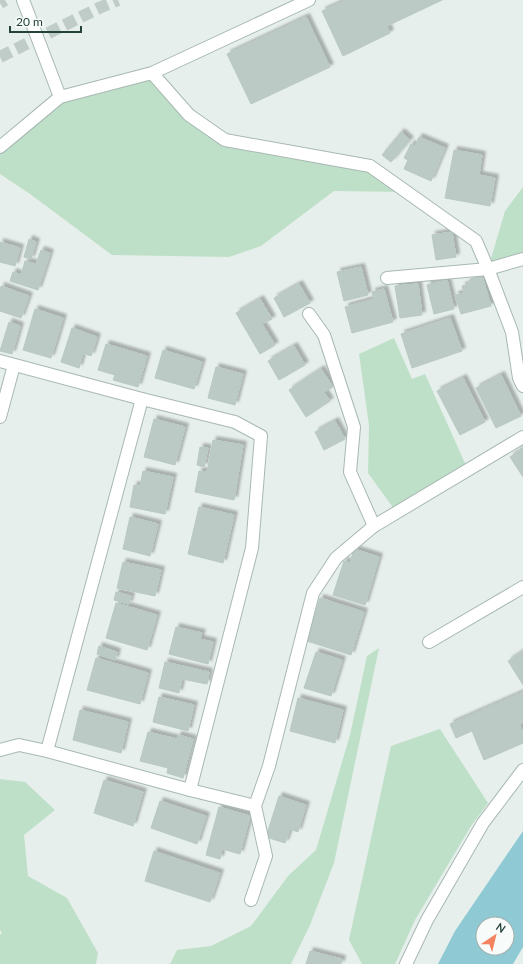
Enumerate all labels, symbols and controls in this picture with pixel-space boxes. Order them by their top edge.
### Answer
scale bar [10,8,81,34]
text: 20 m [16,14,43,29]
north arrow [475,916,515,956]
text: N [494,920,508,935]

